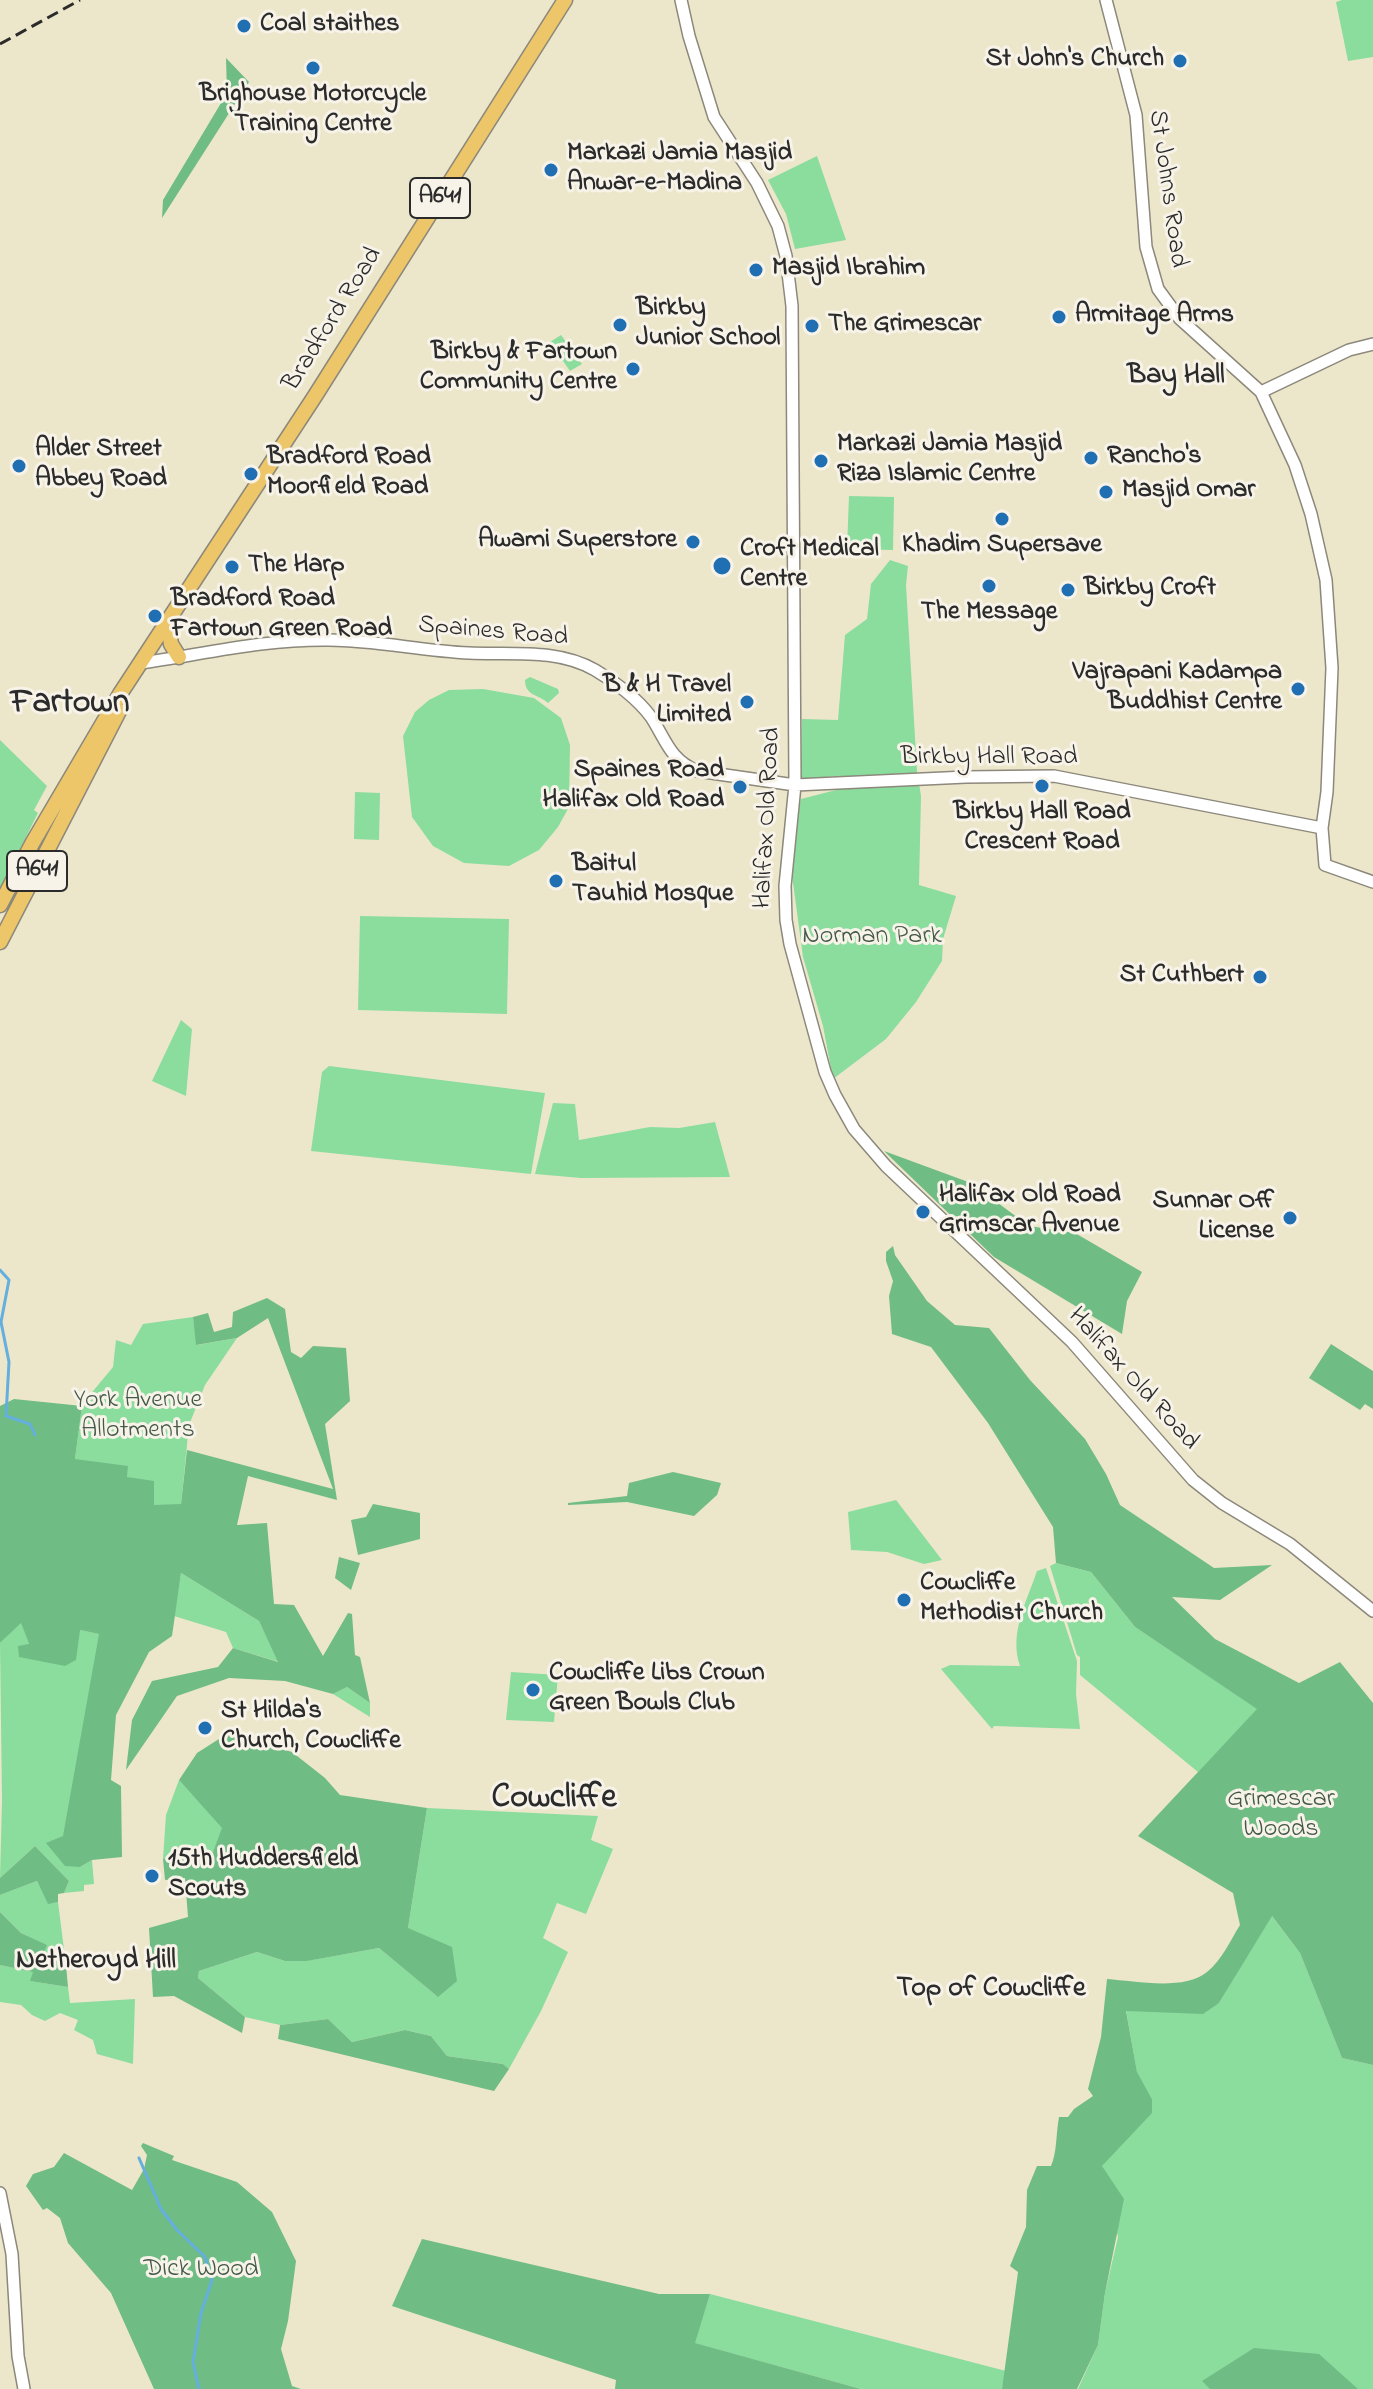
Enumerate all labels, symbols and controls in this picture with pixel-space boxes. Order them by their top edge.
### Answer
place label: Coal staithes [260,10,399,42]
marker: Coal staithes [235,17,253,35]
place label: St John's Church [986,45,1164,77]
marker: St John's Church [1171,52,1189,70]
marker: Brighouse Motorcycle Training Centre [304,59,322,77]
place label: Brighouse Motorcycle Training Centre [200,80,426,142]
street label: St Johns Road [1140,108,1192,270]
place label: Markazi Jamia Masjid Anwar-e-Madina [567,139,792,200]
marker: Markazi Jamia Masjid Anwar-e-Madina [542,161,560,179]
road number: A641 [410,178,470,218]
street label: Bradford Road [277,242,391,398]
place label: Masjid Ibrahim [772,254,925,286]
marker: Masjid Ibrahim [747,261,765,279]
place label: Birkby Junior School [636,294,780,356]
place label: Armitage Arms [1075,301,1234,333]
marker: Armitage Arms [1050,308,1068,326]
place label: The Grimescar [828,310,981,342]
marker: Birkby Junior School [611,316,629,334]
marker: The Grimescar [803,317,821,335]
place label: Birkby & Fartown Community Centre [420,338,617,400]
marker: Birkby & Fartown Community Centre [624,360,642,378]
district label: Bay Hall [1127,360,1225,394]
place label: Markazi Jamia Masjid Riza Islamic Centre [837,430,1062,492]
place label: Alder Street Abbey Road [35,435,167,496]
place label: Rancho's [1107,442,1202,474]
place label: Bradford Road Moorfield Road [267,443,431,504]
marker: Rancho's [1082,449,1100,467]
marker: Markazi Jamia Masjid Riza Islamic Centre [812,452,830,470]
marker: Alder Street Abbey Road [10,457,28,475]
marker: Bradford Road Moorfield Road [242,465,260,483]
place label: Masjid Omar [1122,476,1255,508]
marker: Masjid Omar [1097,483,1115,501]
marker: Khadim Supersave [993,510,1011,528]
place label: Awami Superstore [478,526,677,558]
place label: Khadim Supersave [902,531,1102,563]
marker: Awami Superstore [684,533,702,551]
place label: Croft Medical Centre [740,535,879,596]
place label: The Harp [248,551,345,583]
marker: Croft Medical Centre [711,555,733,577]
marker: The Harp [223,558,241,576]
place label: Birkby Croft [1084,574,1216,606]
marker: The Message [980,577,998,595]
marker: Birkby Croft [1059,581,1077,599]
place label: Bradford Road Fartown Green Road [171,585,392,646]
place label: The Message [921,598,1057,630]
marker: Bradford Road Fartown Green Road [146,607,164,625]
street label: Spaines Road [417,611,569,655]
place label: Vajrapani Kadampa Buddhist Centre [1073,658,1282,720]
place label: B & H Travel Limited [603,671,731,732]
marker: Vajrapani Kadampa Buddhist Centre [1289,680,1307,698]
district label: Fartown [10,685,130,725]
marker: B & H Travel Limited [738,693,756,711]
street label: Halifax Old Road [749,727,789,909]
street label: Birkby Hall Road [900,743,1078,775]
place label: Spaines Road Halifax Old Road [542,756,724,818]
marker: Birkby Hall Road Crescent Road [1033,777,1051,795]
marker: Spaines Road Halifax Old Road [731,778,749,796]
place label: Birkby Hall Road Crescent Road [953,798,1131,860]
place label: Baitul Tauhid Mosque [572,850,734,912]
road number: A641 [7,851,67,891]
marker: Baitul Tauhid Mosque [547,872,565,890]
park label: Norman Park [802,922,942,954]
place label: St Cuthbert [1120,961,1244,993]
marker: St Cuthbert [1251,968,1269,986]
place label: Halifax Old Road Grimscar Avenue [939,1181,1121,1242]
place label: Sunnar Off License [1153,1187,1274,1248]
marker: Halifax Old Road Grimscar Avenue [914,1203,932,1221]
marker: Sunnar Off License [1281,1209,1299,1227]
street label: Halifax Old Road [1060,1302,1204,1458]
park label: York Avenue Allotments [74,1386,202,1448]
place label: Cowcliffe Methodist Church [920,1569,1103,1630]
marker: Cowcliffe Methodist Church [895,1591,913,1609]
place label: Cowcliffe Libs Crown Green Bowls Club [549,1659,764,1720]
marker: Cowcliffe Libs Crown Green Bowls Club [524,1681,542,1699]
place label: St Hilda's Church, Cowcliffe [221,1697,401,1758]
marker: St Hilda's Church, Cowcliffe [196,1719,214,1737]
district label: Cowcliffe [492,1780,616,1820]
park label: Grimescar Woods [1227,1785,1335,1846]
place label: 15th Huddersfield Scouts [168,1845,358,1906]
marker: 15th Huddersfield Scouts [143,1867,161,1885]
district label: Netheroyd Hill [16,1945,176,1979]
district label: Top of Cowcliffe [896,1973,1086,2007]
park label: Dick Wood [144,2255,258,2287]

